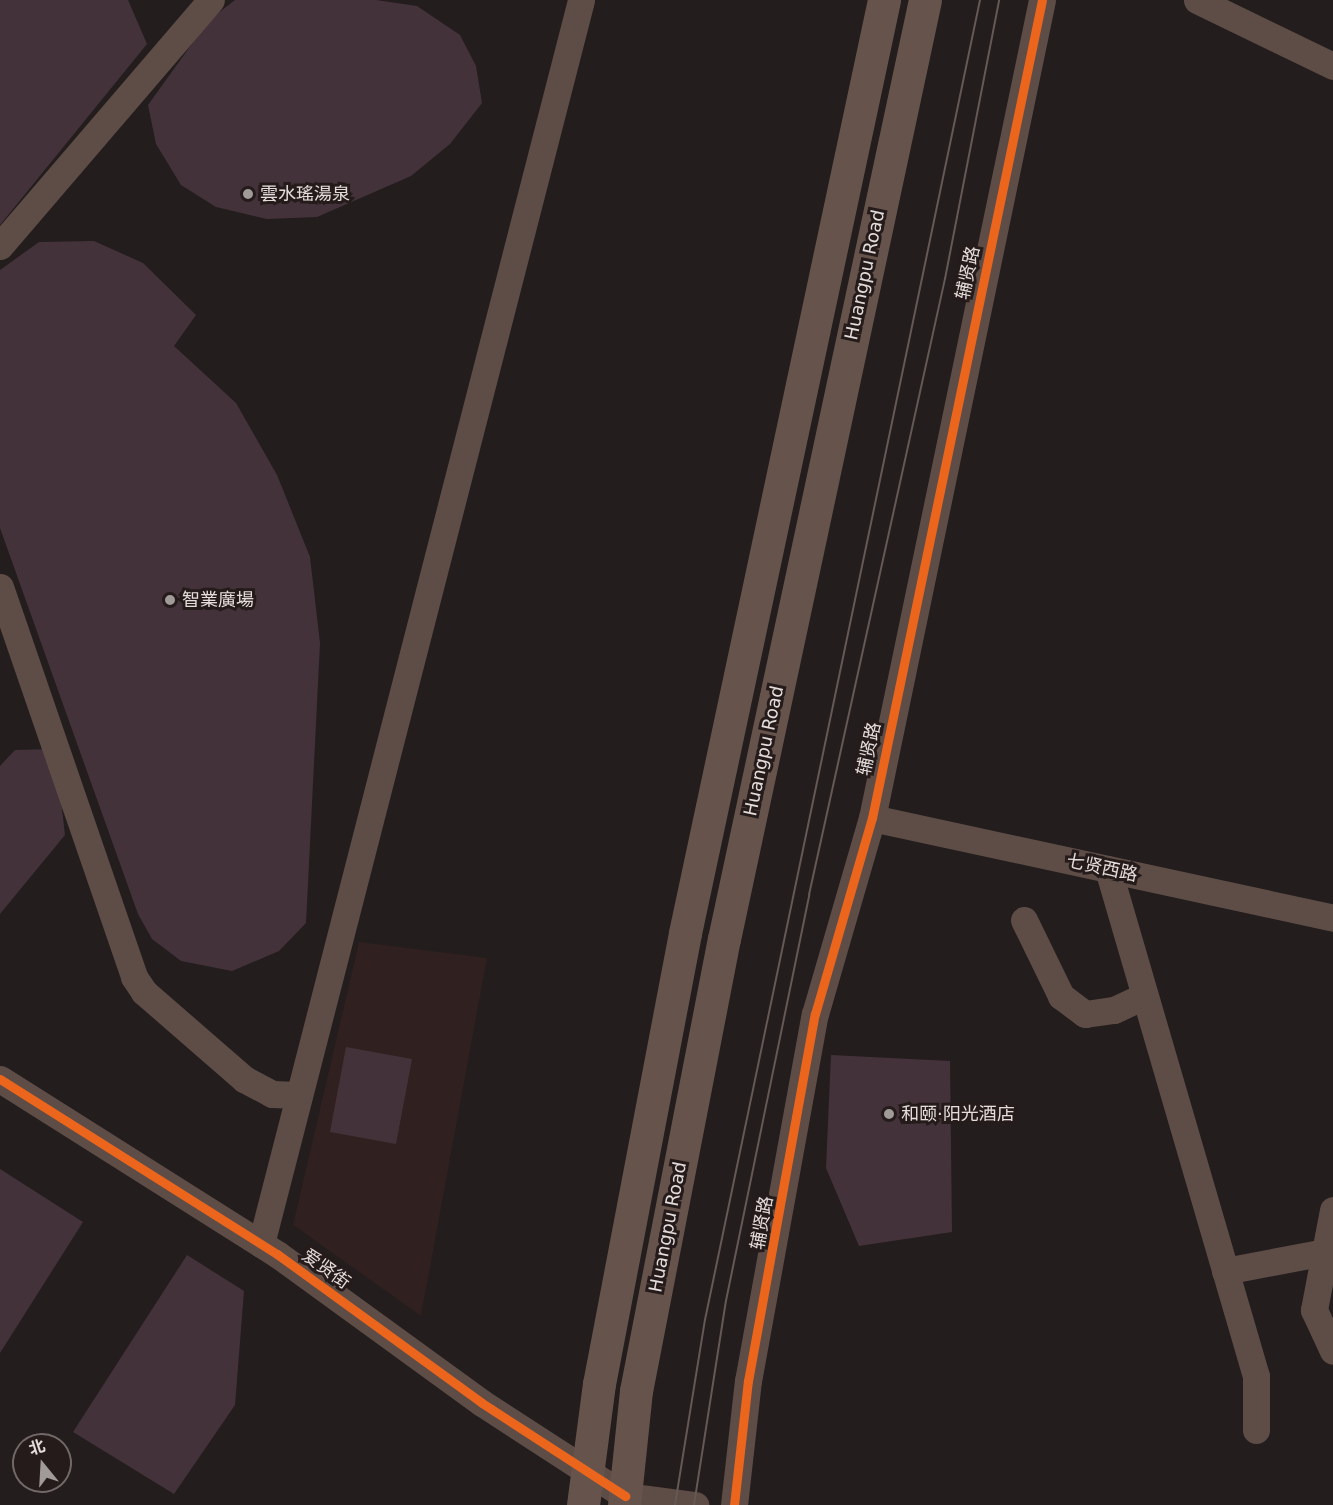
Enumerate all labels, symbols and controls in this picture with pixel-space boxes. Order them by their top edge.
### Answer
place label: 雲水瑤湯泉 [260,183,350,205]
marker: 雲水瑤湯泉 [241,187,255,201]
street label: Huangpu Road [841,208,889,342]
street label: 辅贤路 [952,244,984,302]
place label: 智業廣場 [182,589,254,611]
marker: 智業廣場 [163,593,177,607]
street label: Huangpu Road [740,684,788,818]
street label: 辅贤路 [853,720,885,778]
street label: 七贤西路 [1065,850,1139,886]
place label: 和颐·阳光酒店 [901,1103,1015,1125]
marker: 和颐·阳光酒店 [882,1107,896,1121]
street label: Huangpu Road [645,1160,691,1294]
street label: 辅贤路 [747,1195,777,1251]
street label: 爱贤街 [298,1244,354,1294]
north arrow [12,1433,72,1493]
text: 北 [26,1436,47,1459]

